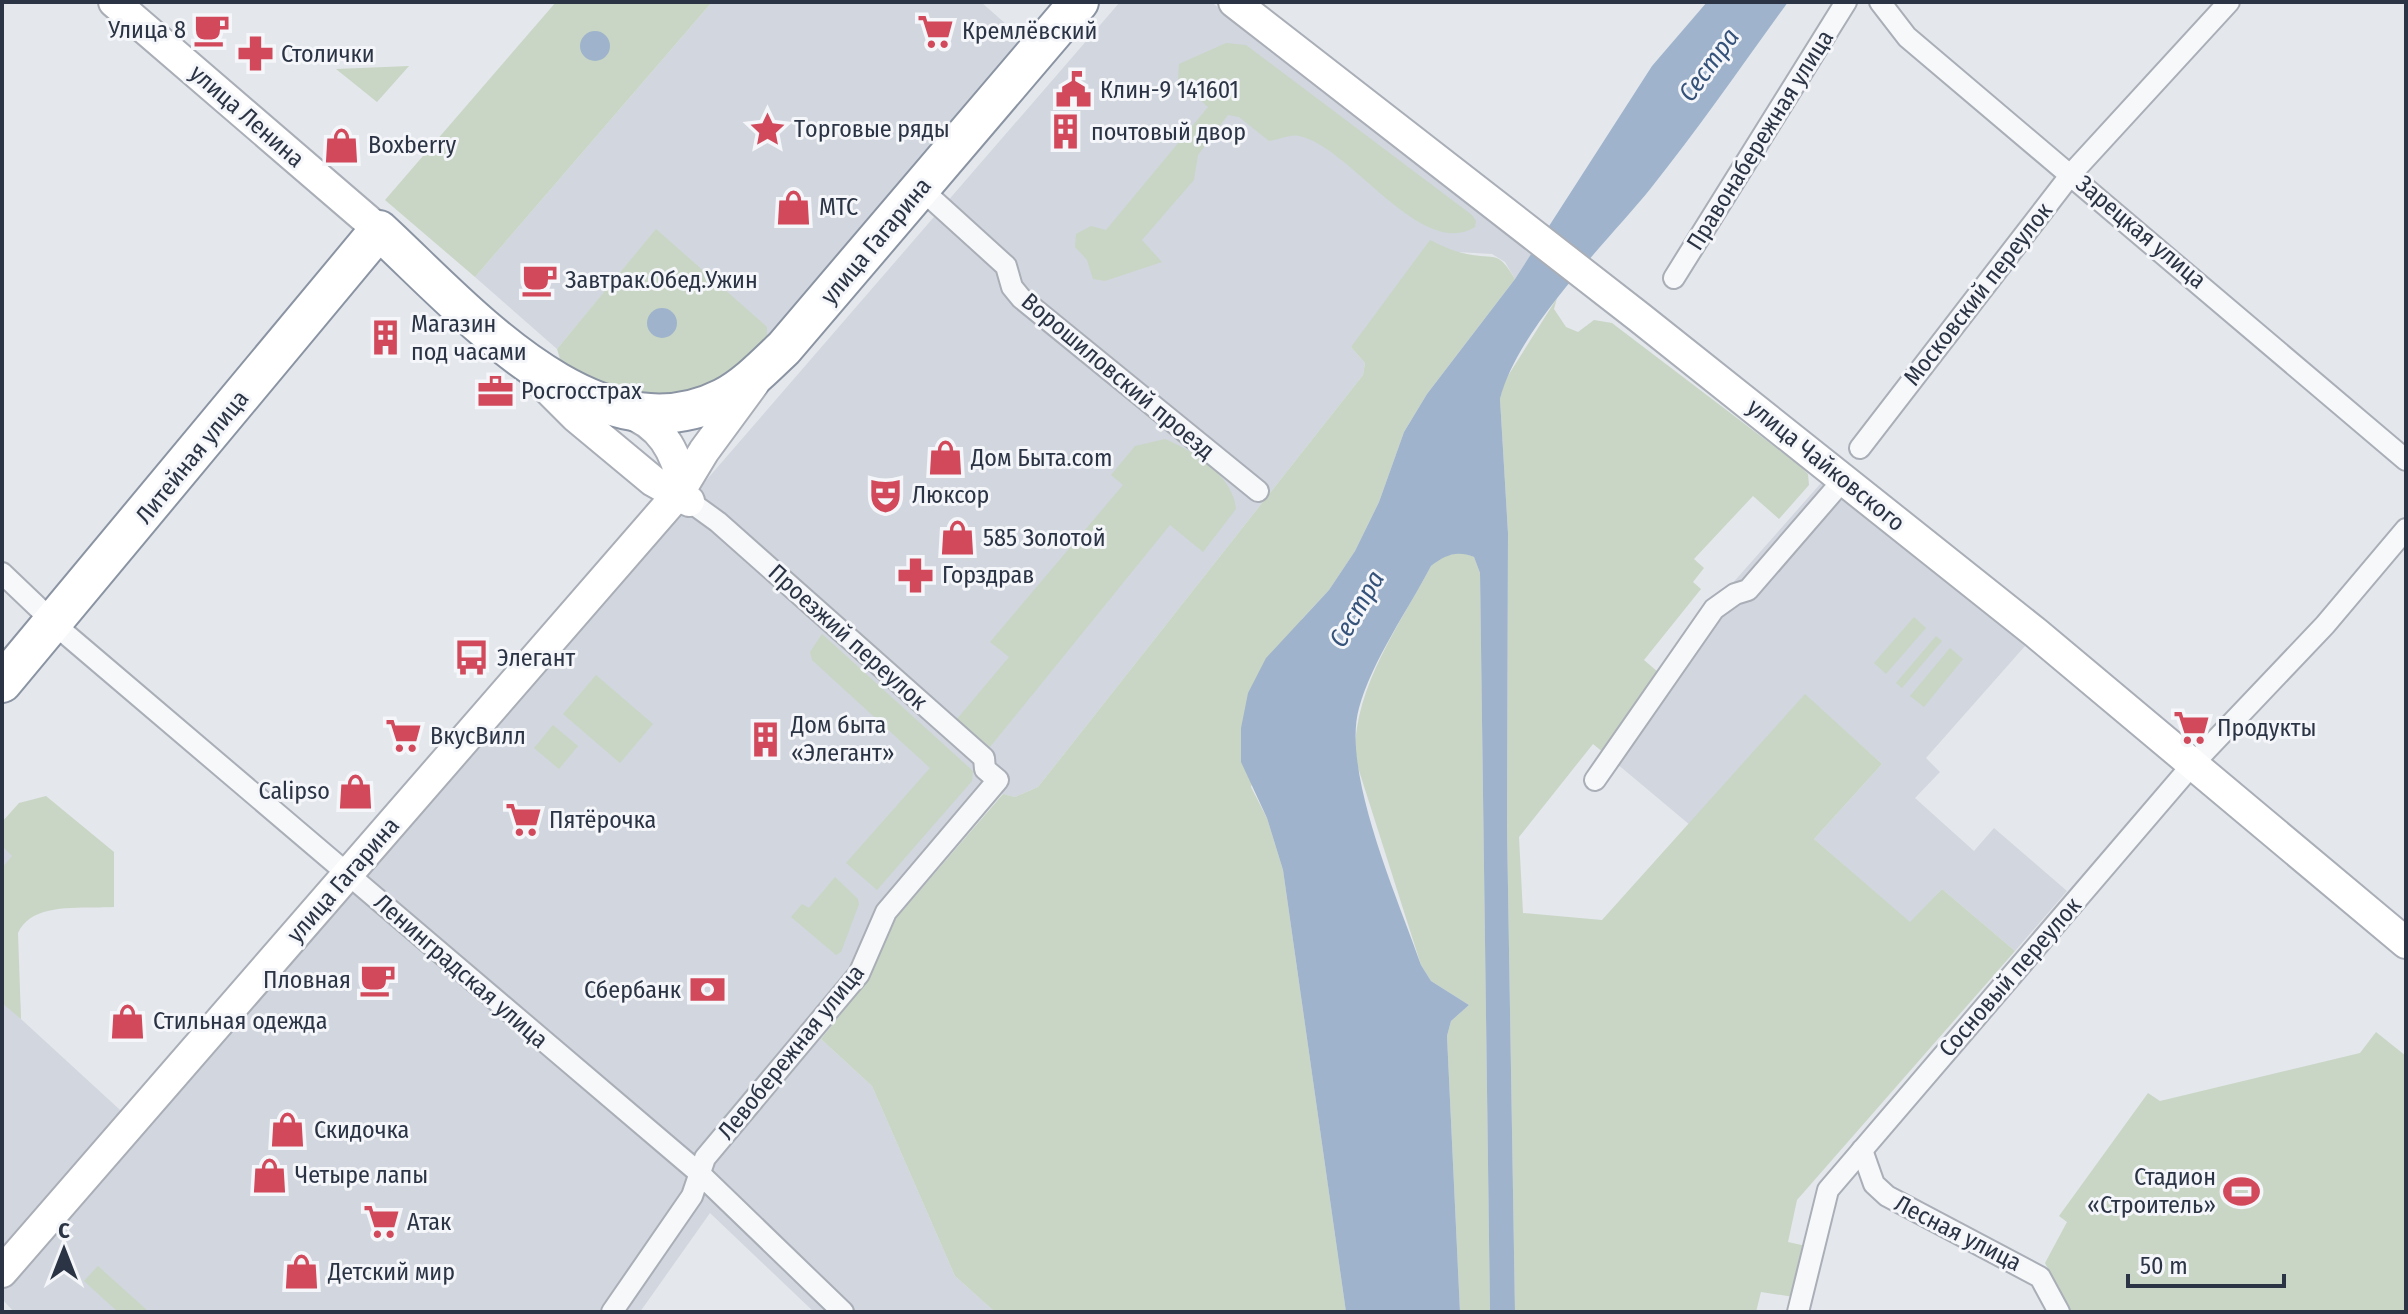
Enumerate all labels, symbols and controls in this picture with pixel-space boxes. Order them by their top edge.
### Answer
cafe icon: Улица 8 [193,11,231,49]
supermarket icon: Кремлёвский [917,12,955,50]
place label: Улица 8 [107,16,186,44]
place label: Кремлёвский [962,17,1098,45]
water label: Сестра [1672,22,1746,108]
street label: Правонабережная улица [1681,25,1839,255]
pharmacy icon: Столички [236,35,274,73]
place label: Столички [281,40,375,68]
street label: улица Ленина [184,59,310,173]
public building icon: Клин-9 141601 [1055,71,1093,109]
place label: Клин-9 141601 [1100,76,1239,104]
place icon: Tорговые ряды [749,110,787,148]
building icon: почтовый двор [1046,113,1084,151]
place label: Tорговые ряды [794,115,950,143]
place label: почтовый двор [1091,118,1246,146]
shop icon: Boxberry [323,126,361,164]
place label: Boxberry [368,131,456,159]
street label: Зарецкая улица [2070,170,2212,294]
street label: улица Гагарина [815,172,937,310]
shop icon: МТС [774,188,812,226]
place label: МТС [819,193,858,221]
street label: Московский переулок [1898,196,2059,391]
cafe icon: Завтрак.Обед.Ужин [520,261,558,299]
place label: Завтрак.Обед.Ужин [565,266,758,294]
street label: Ворошиловский проезд [1016,287,1220,465]
place label: Магазин под часами [411,310,527,366]
building icon: Магазин под часами [366,319,404,357]
office icon: Росгосстрах [476,372,514,410]
place label: Росгосстрах [521,377,642,405]
street label: Литейная улица [130,385,254,529]
street label: улица Чайковского [1742,393,1910,537]
shop icon: Дом Быта.com [926,439,964,477]
place label: Дом Быта.com [970,444,1112,472]
theatre icon: Люксор [867,476,905,514]
place label: Люксор [912,481,989,509]
shop icon: 585 Золотой [938,519,976,557]
place label: 585 Золотой [983,524,1106,552]
pharmacy icon: Горздрав [897,556,935,594]
street label: Проезжий переулок [763,558,934,716]
place label: Горздрав [942,561,1034,589]
water label: Сестра [1323,565,1391,653]
bus stop icon: Элегант [452,639,490,677]
place label: Элегант [497,644,576,672]
supermarket icon: Продукты [2172,709,2210,747]
place label: Дом быта «Элегант» [790,711,895,767]
place label: Продукты [2217,714,2316,742]
supermarket icon: ВкусВилл [385,717,423,755]
building icon: Дом быта «Элегант» [746,720,784,758]
place label: ВкусВилл [430,722,526,750]
shop icon: Calipso [337,772,375,810]
place label: Calipso [259,777,330,805]
supermarket icon: Пятёрочка [504,801,542,839]
place label: Пятёрочка [549,806,656,834]
street label: улица Гагарина [281,812,405,948]
street label: Ленинградская улица [369,888,553,1054]
street label: Сосновый переулок [1933,891,2087,1063]
street label: Левобережная улица [712,959,870,1145]
cafe icon: Пловная [358,961,396,999]
place label: Пловная [263,966,351,994]
bank icon: Сбербанк [688,971,726,1009]
place label: Сбербанк [584,976,682,1004]
shop icon: Стильная одежда [108,1002,146,1040]
place label: Стильная одежда [153,1007,327,1035]
shop icon: Скидочка [269,1111,307,1149]
place label: Скидочка [314,1116,409,1144]
shop icon: Четыре лапы [250,1156,288,1194]
place label: Четыре лапы [295,1161,428,1189]
place label: Стадион «Строитель» [2087,1163,2216,1219]
sports icon: Стадион «Строитель» [2223,1172,2261,1210]
street label: Лесная улица [1890,1189,2026,1277]
supermarket icon: Атак [362,1203,400,1241]
place label: Атак [407,1208,452,1236]
north arrow [24,1210,104,1290]
text: С [58,1217,70,1244]
scale bar [2128,1238,2284,1288]
text: 50 m [2140,1252,2188,1280]
shop icon: Детский мир [283,1253,321,1291]
place label: Детский мир [327,1258,455,1286]

